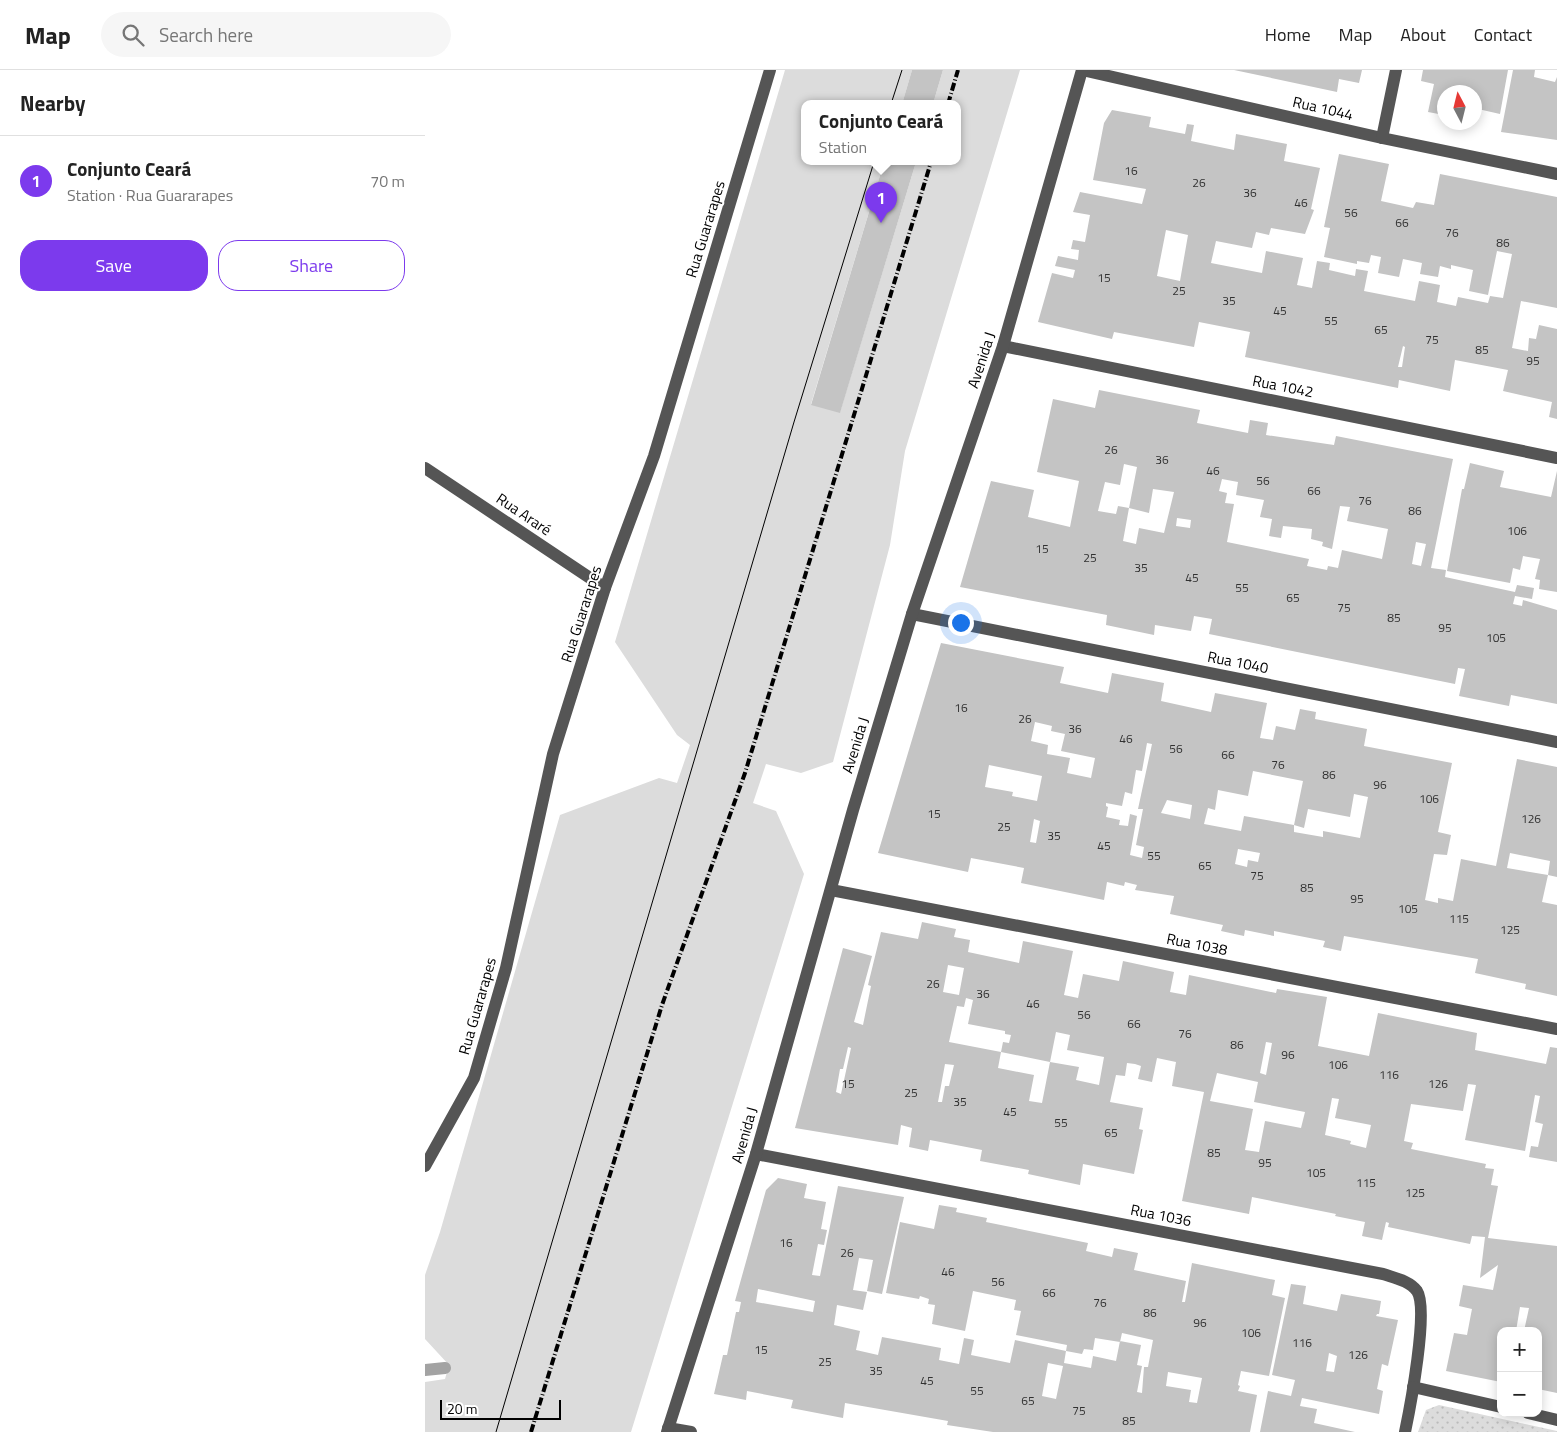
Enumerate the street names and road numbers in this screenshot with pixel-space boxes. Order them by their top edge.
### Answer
street label: Rua 1044 [1290,90,1356,126]
street label: Rua Guararapes [679,178,731,280]
street label: Avenida J [961,329,1001,391]
street label: Rua 1042 [1251,369,1315,403]
street label: Rua Araré [492,487,556,541]
street label: Rua Guararapes [555,563,607,665]
street label: Rua 1040 [1206,645,1270,679]
street label: Avenida J [836,714,874,776]
street label: Rua 1038 [1165,927,1229,961]
street label: Rua Guararapes [452,954,502,1058]
street label: Avenida J [725,1104,763,1166]
street label: Rua 1036 [1129,1198,1193,1232]

